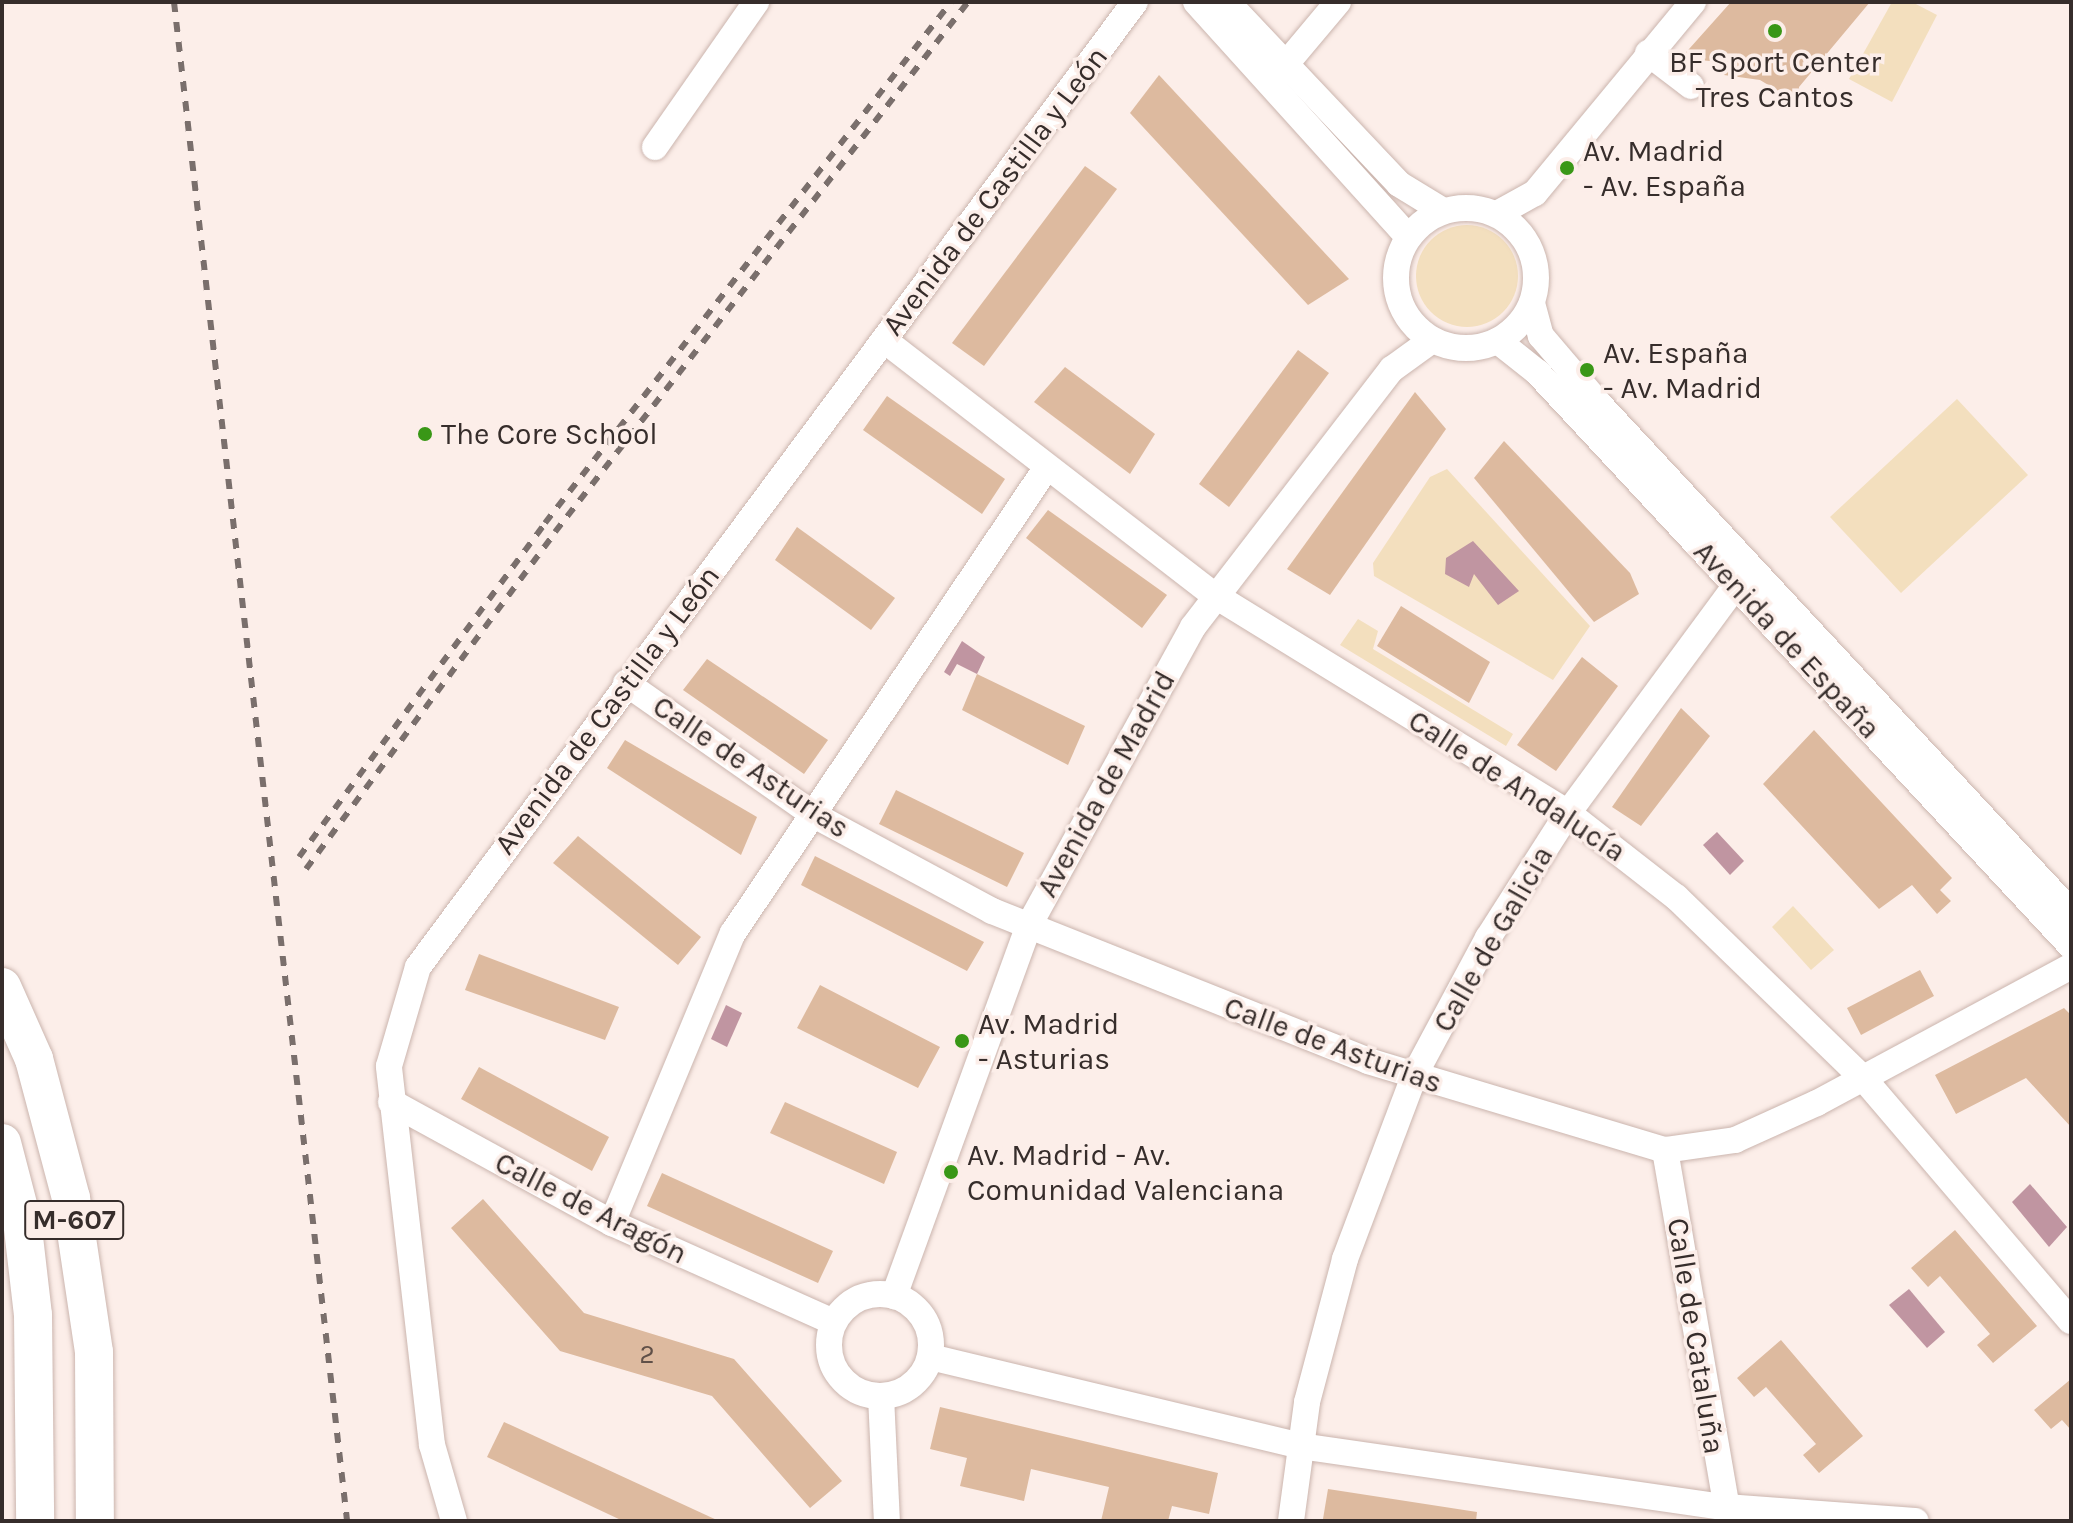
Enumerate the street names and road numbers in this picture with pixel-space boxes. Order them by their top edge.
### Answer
street label: Avenida de Castilla y León [875,40,1115,342]
street label: Avenida de España [1686,534,1888,746]
street label: Avenida de Castilla y León [487,559,727,861]
street label: Avenida de Madrid [1029,665,1183,903]
street label: Calle de Asturias [646,688,856,846]
street label: Calle de Andalucía [1402,702,1632,870]
street label: Calle de Galicia [1425,840,1561,1038]
street label: Calle de Asturias [1219,989,1447,1101]
street label: Calle de Aragón [489,1144,693,1272]
road number: M-607 [24,1196,124,1244]
street label: Calle de Cataluña [1660,1215,1732,1457]

